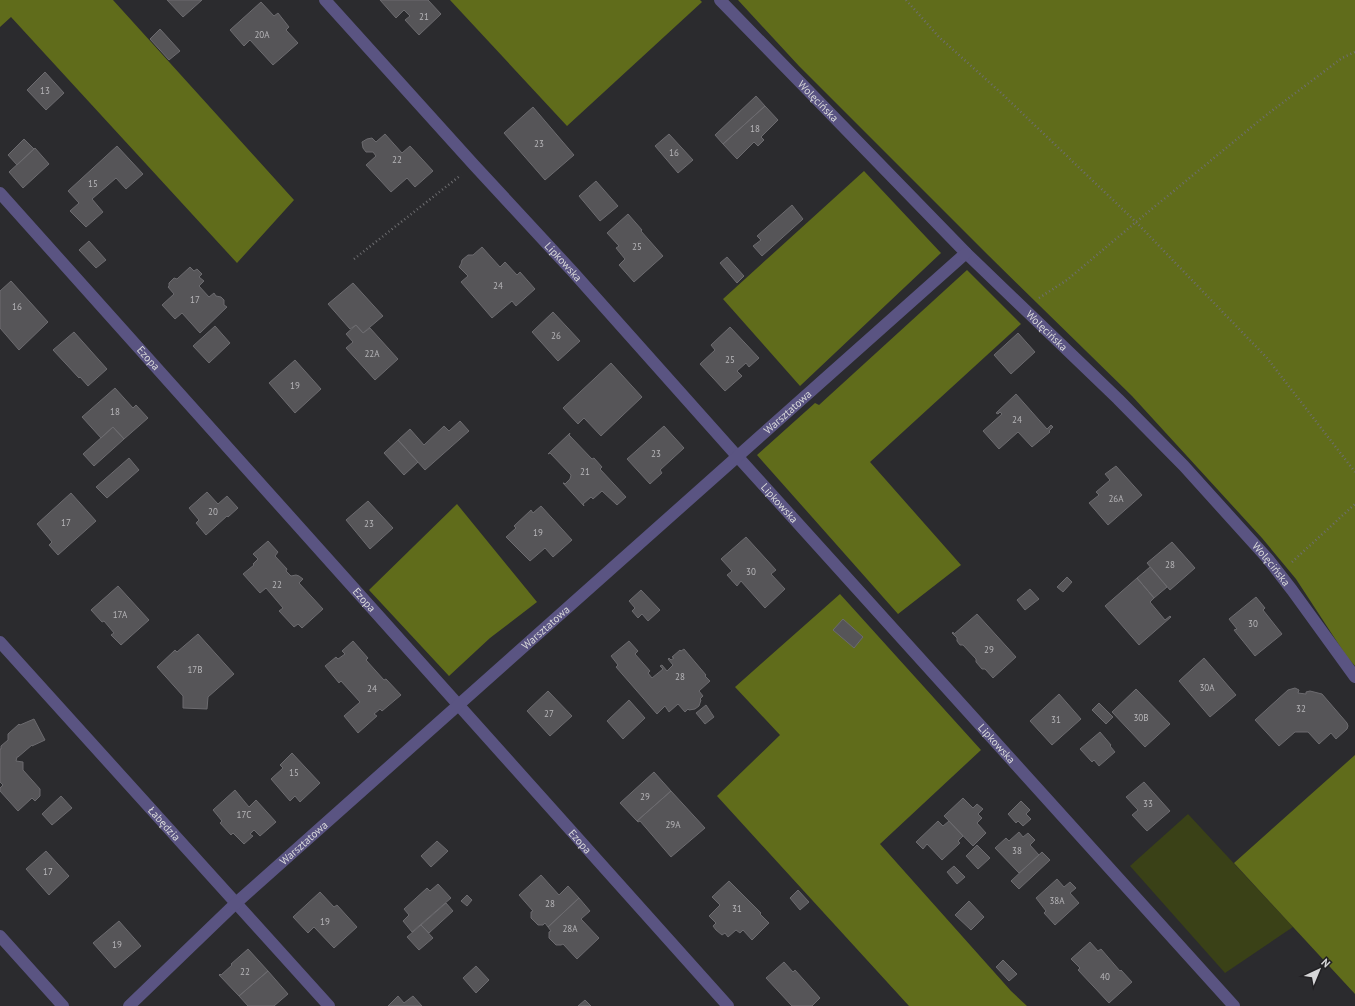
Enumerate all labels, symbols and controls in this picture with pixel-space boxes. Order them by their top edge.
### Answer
house number: 21 [419,11,429,22]
house number: 20A [254,29,270,40]
street label: Wolęcińska [795,77,842,125]
house number: 13 [40,85,50,96]
house number: 18 [750,123,760,134]
house number: 23 [534,138,544,149]
house number: 16 [669,147,679,158]
house number: 22 [392,154,402,165]
house number: 15 [88,178,98,189]
street label: Lipkowska [542,239,585,284]
house number: 25 [632,241,642,252]
house number: 24 [493,280,503,291]
house number: 17 [190,294,200,305]
house number: 16 [12,301,22,312]
street label: Wolęcińska [1023,307,1071,354]
house number: 26 [551,330,561,341]
street label: Ezopa [134,343,163,373]
house number: 22A [364,348,380,359]
house number: 25 [725,354,735,365]
house number: 19 [290,380,300,391]
street label: Warsztatowa [761,387,814,437]
house number: 18 [110,406,120,417]
house number: 24 [1012,414,1022,425]
house number: 23 [651,448,661,459]
house number: 21 [580,466,590,477]
street label: Lipkowska [758,480,801,526]
house number: 26A [1108,493,1124,504]
house number: 20 [208,506,218,517]
house number: 17 [61,517,71,528]
house number: 23 [364,518,374,529]
house number: 19 [533,527,543,538]
street label: Wolęcińska [1249,539,1293,589]
house number: 28 [1165,559,1175,570]
house number: 30 [746,566,756,577]
house number: 22 [272,579,282,590]
street label: Ezopa [350,585,379,615]
street label: Warsztatowa [519,602,572,652]
house number: 17A [113,609,128,620]
house number: 30 [1248,618,1258,629]
house number: 29 [984,644,994,655]
house number: 17B [187,664,203,675]
house number: 28 [675,671,685,682]
house number: 30A [1199,682,1215,693]
house number: 24 [367,683,377,694]
house number: 32 [1296,703,1306,714]
house number: 27 [544,708,554,719]
house number: 30B [1133,712,1149,723]
house number: 31 [1051,714,1061,725]
street label: Lipkowska [975,721,1018,766]
house number: 15 [289,767,299,778]
house number: 29 [640,791,650,802]
house number: 33 [1143,798,1153,809]
street label: Łabędzia [145,804,183,844]
house number: 17C [237,809,251,820]
street label: Warsztatowa [277,818,330,868]
house number: 29A [665,819,681,830]
street label: Ezopa [565,826,595,857]
house number: 38 [1012,845,1022,856]
house number: 17 [43,866,53,877]
house number: 38A [1049,895,1065,906]
house number: 28 [545,898,555,909]
house number: 31 [732,903,742,914]
house number: 19 [320,916,330,927]
house number: 28A [562,923,578,934]
house number: 19 [112,939,122,950]
north arrow [1299,950,1339,990]
text: N [1318,955,1333,970]
house number: 22 [240,966,250,977]
house number: 40 [1100,971,1110,982]

